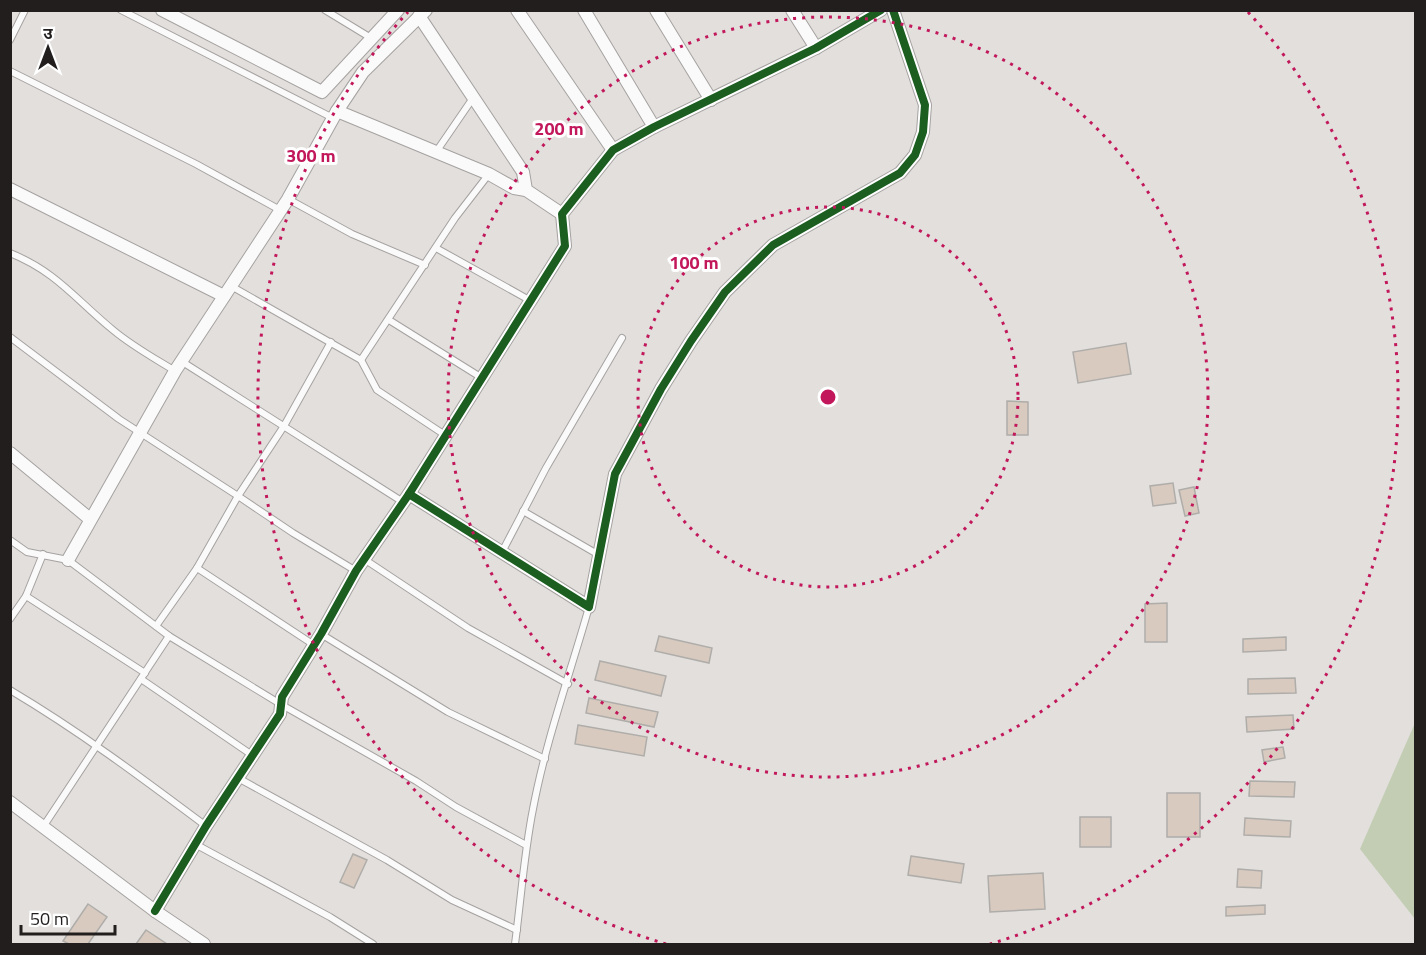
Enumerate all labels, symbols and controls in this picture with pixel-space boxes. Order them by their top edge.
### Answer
north arrow [18,18,78,78]
text: उ [43,21,53,45]
text: 200 m [534,115,584,142]
text: 300 m [286,142,336,169]
text: 100 m [669,249,719,276]
centre of rings [818,387,838,407]
scale bar [21,898,116,936]
text: 50 m [30,905,69,932]

